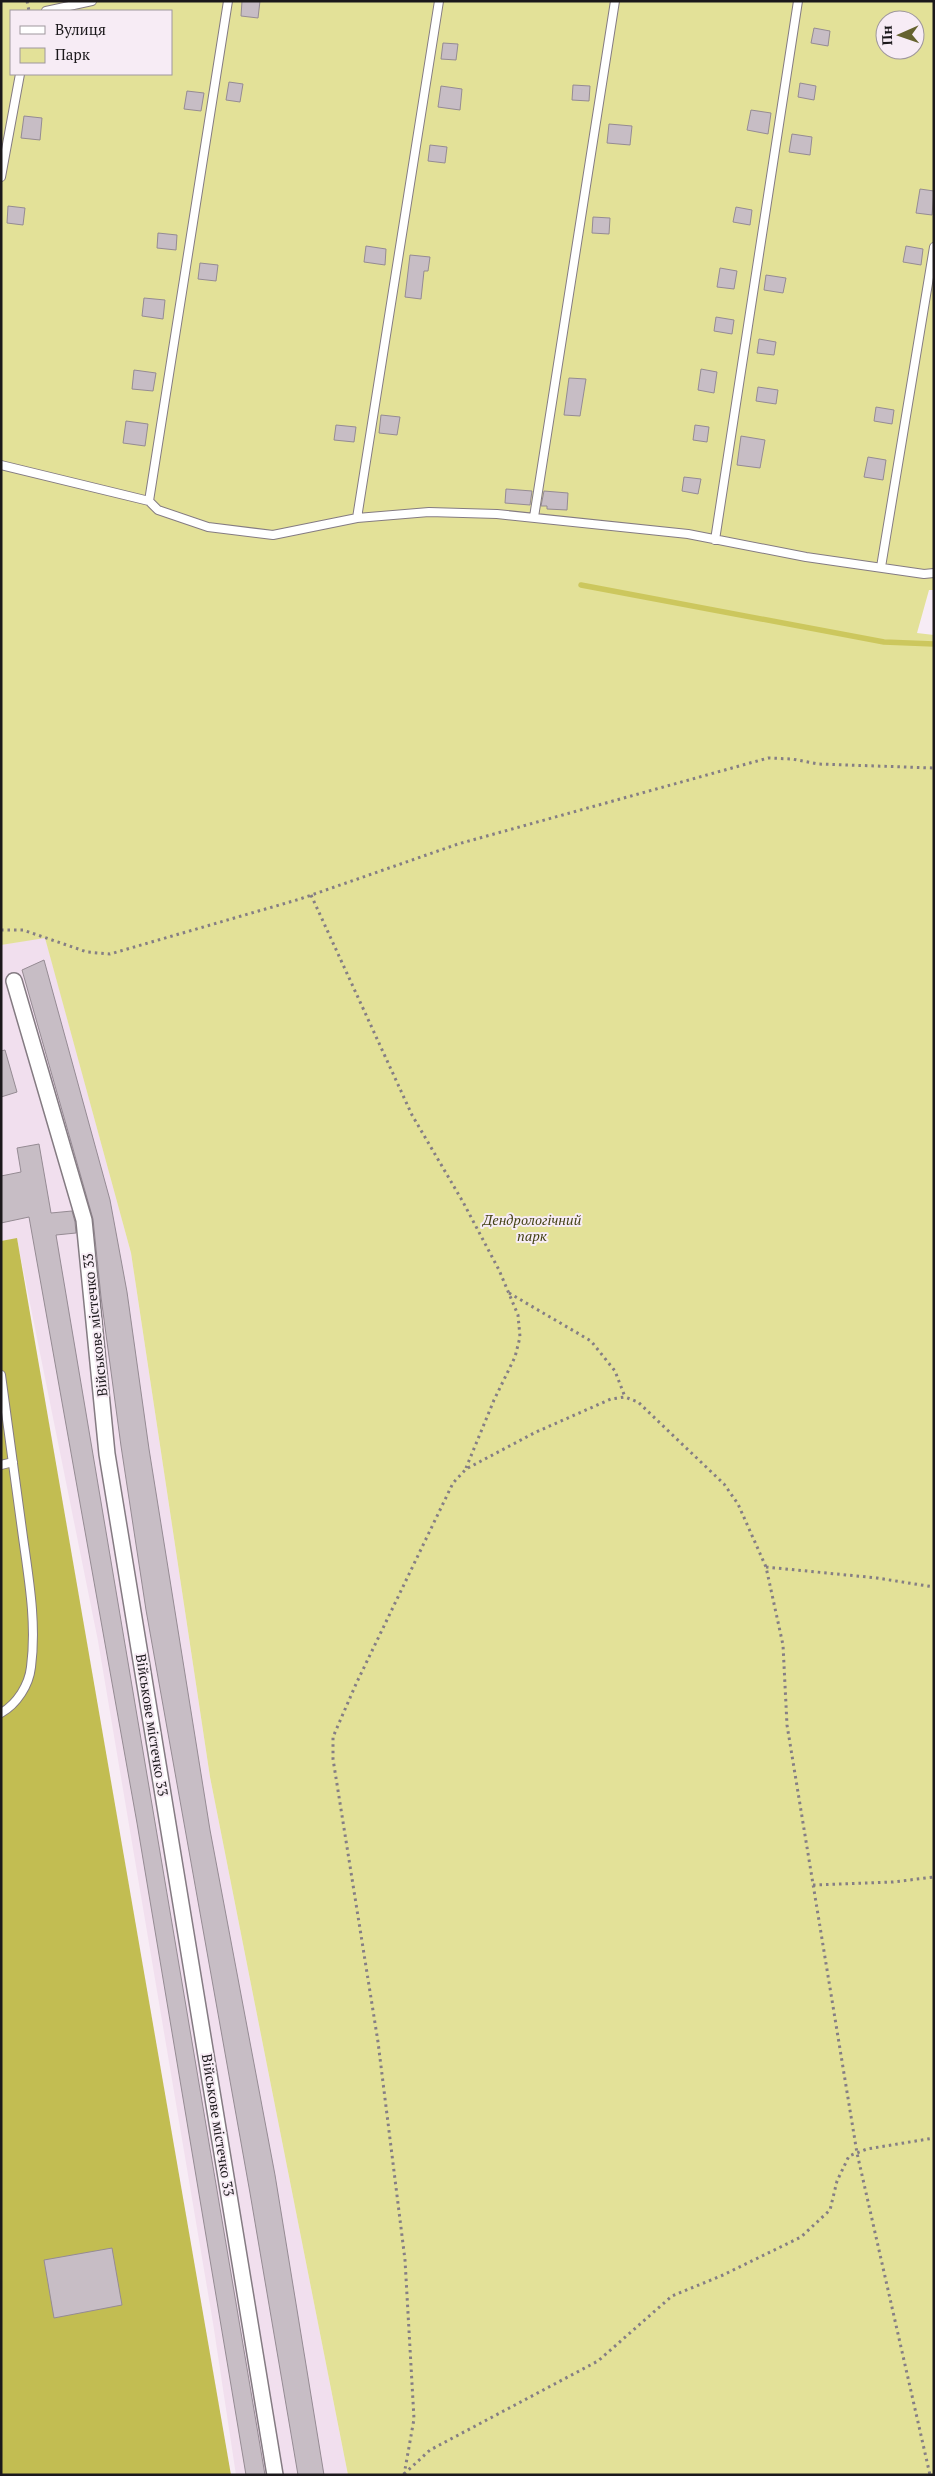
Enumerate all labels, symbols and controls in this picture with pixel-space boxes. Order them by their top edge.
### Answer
legend [10,10,172,75]
north arrow [875,10,925,60]
text: Вулиця [55,19,106,39]
text: Пн [877,25,896,46]
text: Парк [55,44,91,64]
park label: Дендрологічний парк [482,1210,582,1245]
street label: Військове містечко 33 [78,1253,111,1398]
street label: Військове містечко 33 [132,1652,173,1797]
street label: Військове містечко 33 [198,2052,239,2197]

